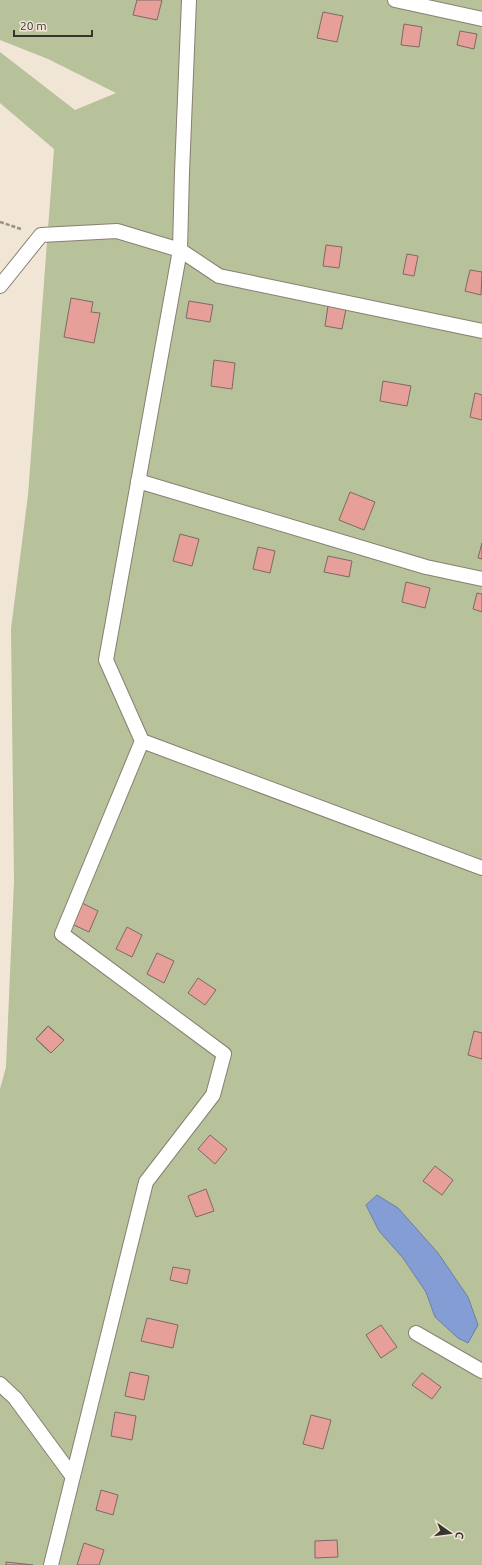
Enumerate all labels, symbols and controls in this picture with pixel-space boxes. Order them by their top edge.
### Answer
scale bar [14,12,92,38]
text: 20 m [20,19,47,32]
north arrow [430,1513,470,1553]
text: С [453,1531,466,1540]

